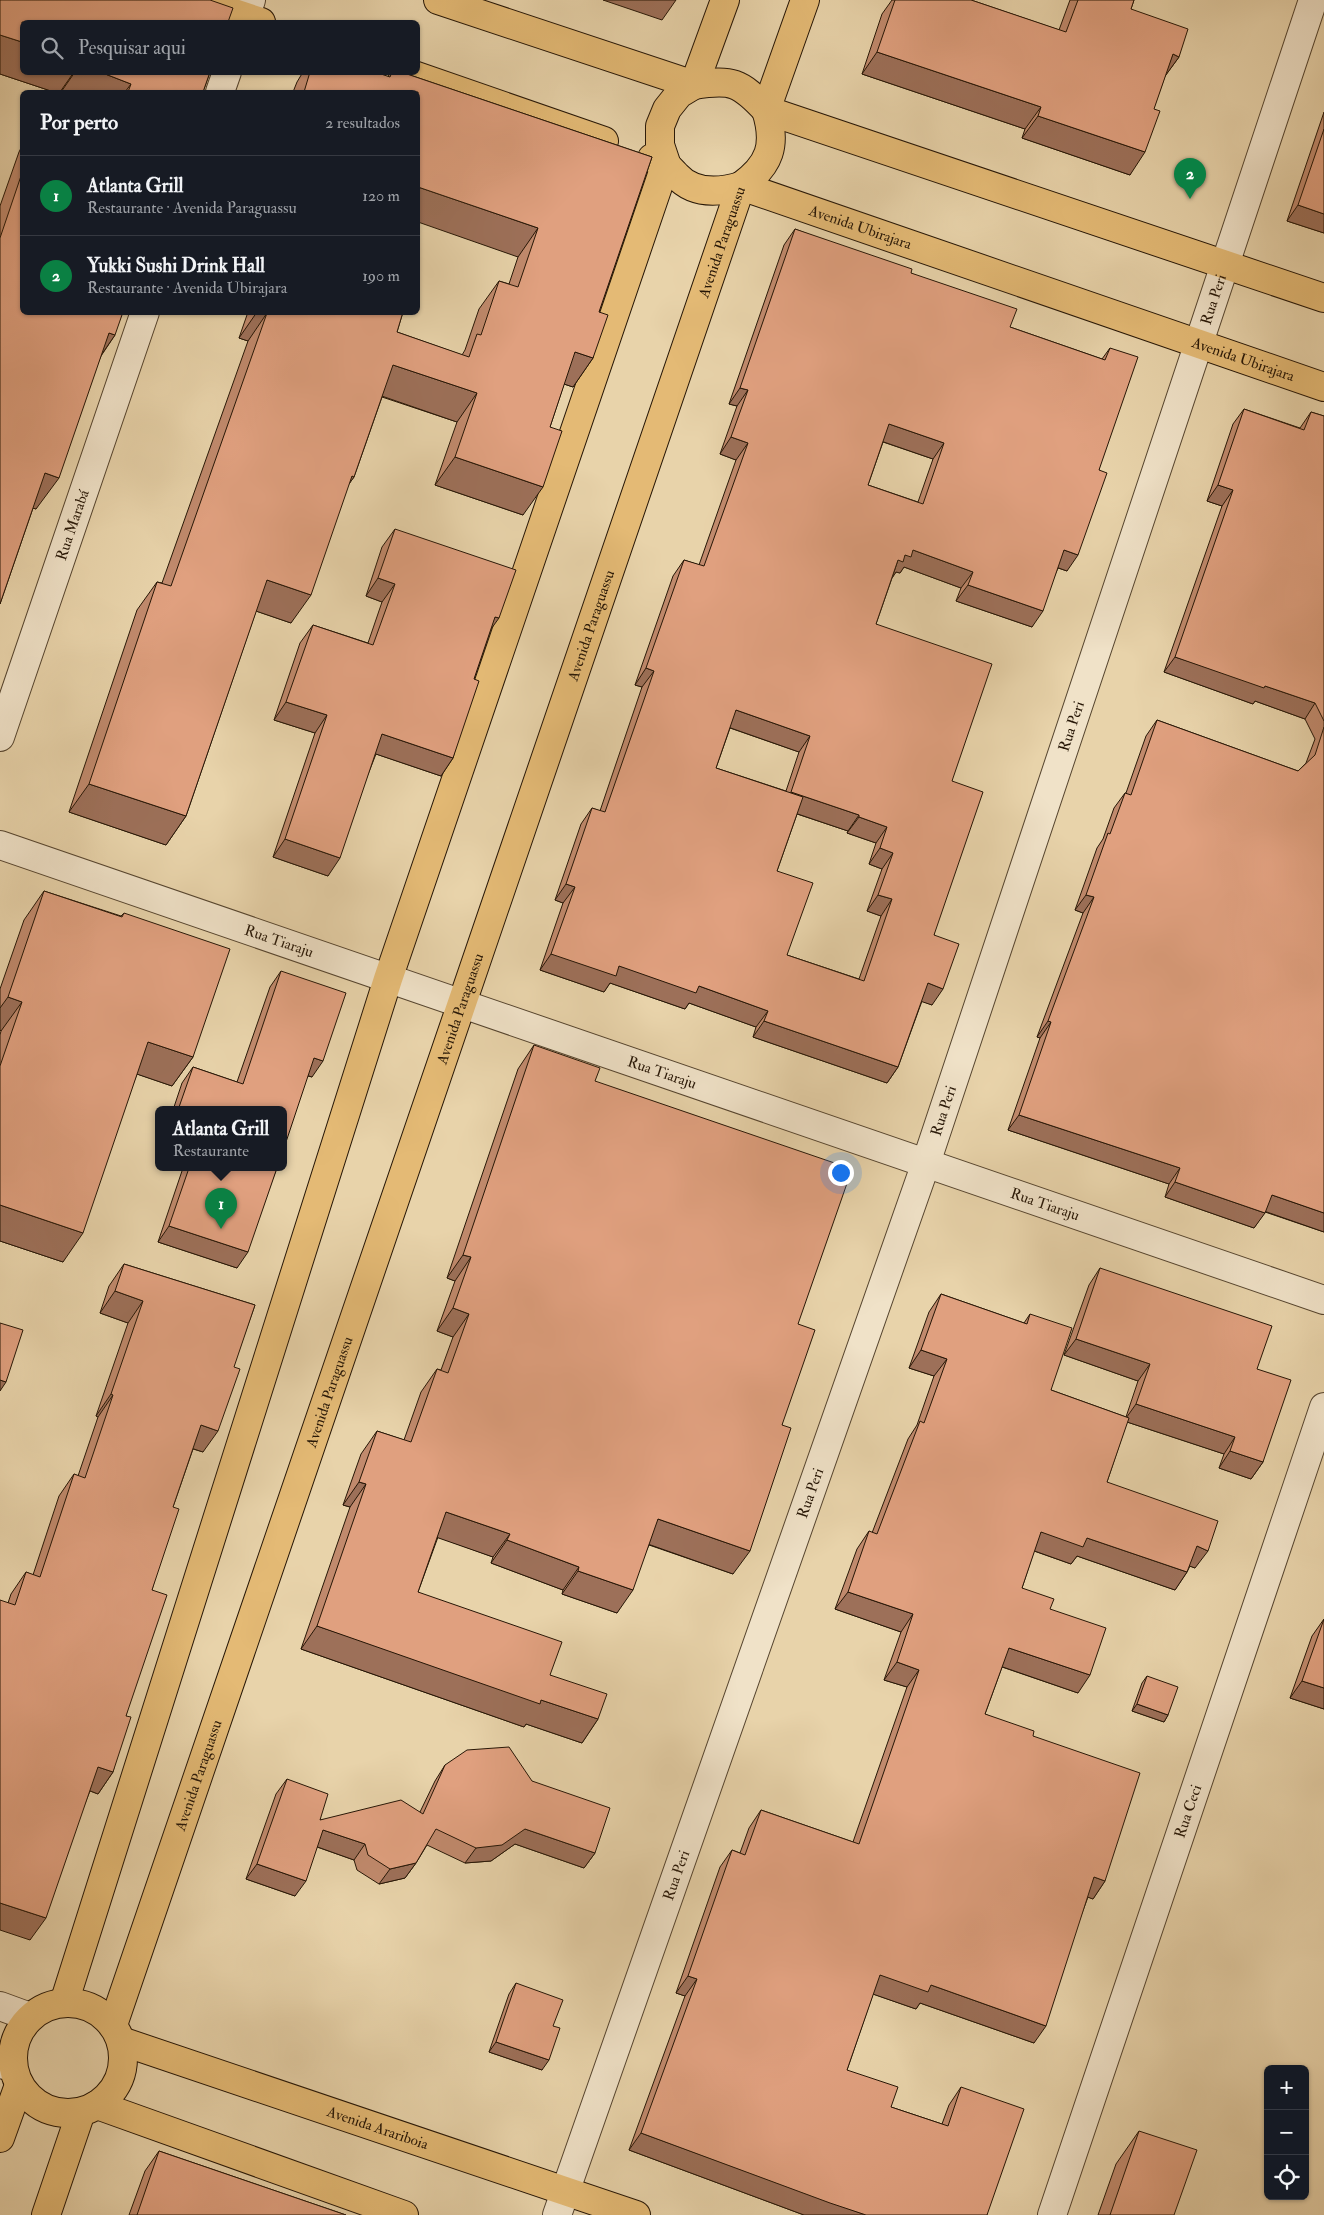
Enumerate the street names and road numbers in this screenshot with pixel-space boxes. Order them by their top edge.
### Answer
street label: Avenida Paraguassu [694,184,750,301]
street label: Avenida Ubirajara [805,201,915,254]
street label: Rua Peri [1197,272,1231,327]
street label: Avenida Ubirajara [1188,333,1298,386]
street label: Rua Marabá [52,486,94,563]
street label: Avenida Paraguassu [563,567,619,684]
street label: Rua Peri [1055,699,1089,754]
street label: Rua Tiaraju [242,921,316,962]
street label: Avenida Paraguassu [432,951,488,1068]
street label: Rua Tiaraju [625,1052,699,1094]
street label: Rua Peri [927,1083,961,1138]
street label: Rua Tiaraju [1008,1184,1082,1225]
street label: Avenida Paraguassu [302,1334,357,1451]
street label: Rua Peri [793,1466,828,1521]
street label: Avenida Paraguassu [171,1717,227,1834]
street label: Rua Ceci [1171,1782,1206,1841]
street label: Rua Peri [659,1848,694,1903]
street label: Avenida Arariboia [324,2102,432,2154]

